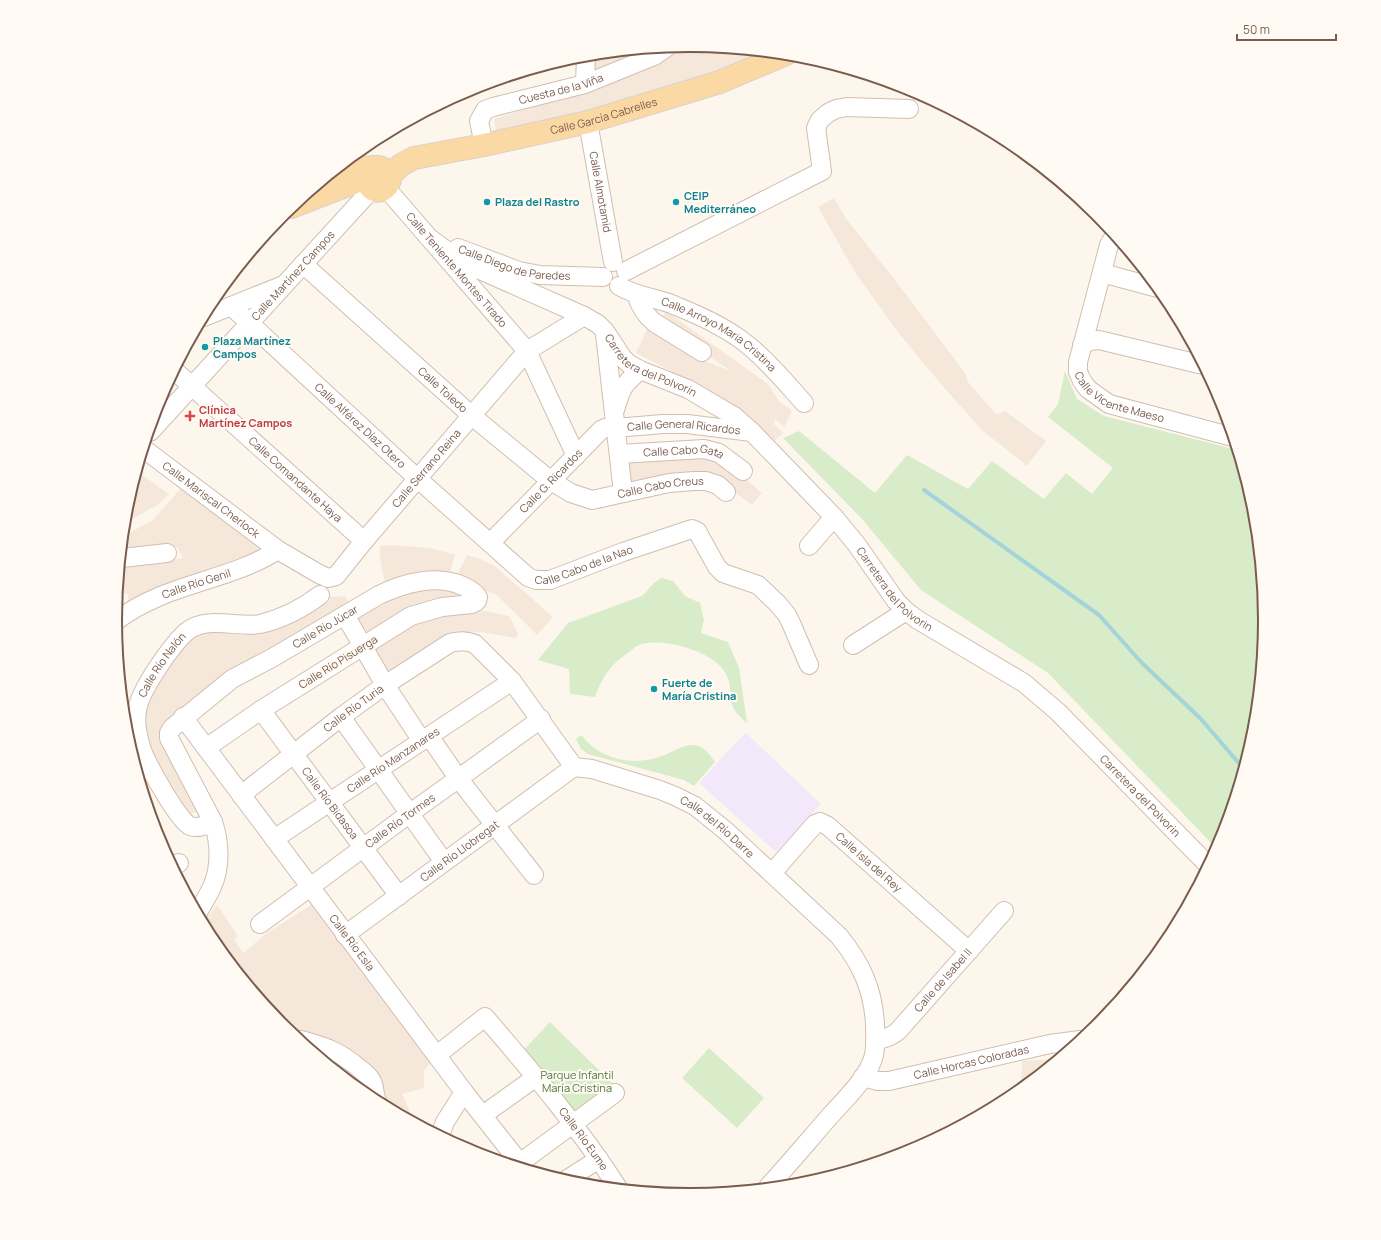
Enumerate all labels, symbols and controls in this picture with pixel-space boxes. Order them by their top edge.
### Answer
scale bar [1237,16,1336,42]
text: 50 m [1243,21,1270,38]
street label: Cuesta de la Viña [517,69,605,107]
street label: Calle García Cabrelles [549,93,659,137]
street label: Calle Almotamid [586,150,616,234]
place label: CEIP Mediterráneo [684,188,756,216]
place label: Plaza del Rastro [495,194,580,209]
marker: Plaza del Rastro [482,197,492,207]
marker: CEIP Mediterráneo [671,197,681,207]
street label: Calle Teniente Montes Tirado [403,209,511,330]
street label: Calle Martínez Campos [248,227,338,323]
street label: Calle Diego de Paredes [456,241,571,283]
street label: Calle Arroyo Maria Cristina [660,293,780,374]
street label: Carretera del Polvorin [602,331,700,400]
place label: Plaza Martínez Campos [213,333,291,361]
marker: Plaza Martínez Campos [200,342,210,352]
street label: Calle Toledo [415,363,472,416]
street label: Calle Vicente Maeso [1072,369,1166,426]
street label: Calle Alférez Díaz Otero [312,379,410,471]
place label: Clínica Martínez Campos [199,402,292,430]
marker: Clínica Martínez Campos [184,410,196,422]
street label: Calle General Ricardos [626,416,742,438]
street label: Calle Serrano Reina [388,426,464,510]
street label: Calle Comandante Haya [246,433,346,525]
street label: Calle Cabo Gata [643,440,728,462]
street label: Calle G. Ricardos [516,445,586,516]
street label: Calle Mariscal Cherlock [160,458,263,541]
street label: Calle Cabo Creus [616,473,704,501]
street label: Calle Cabo de la Nao [535,541,635,587]
street label: Carretera del Polvorin [853,544,936,634]
street label: Calle Río Genil [159,565,233,602]
street label: Calle Río Júcar [289,601,361,651]
street label: Calle Río Nalón [134,629,189,700]
street label: Calle Río Pisuerga [295,631,380,692]
place label: Fuerte de María Cristina [662,675,736,703]
street label: Calle Río Turia [320,681,386,735]
marker: Fuerte de María Cristina [649,684,659,694]
street label: Calle Río Manzanares [344,723,442,796]
street label: Carretera del Polvorin [1097,751,1184,840]
street label: Calle Río Bidasoa [299,764,362,842]
street label: Calle Río Tormes [362,789,438,851]
street label: Calle del Río Darre [678,792,758,861]
street label: Calle Río Llobregat [417,817,502,885]
street label: Calle Isla del Rey [833,828,906,895]
street label: Calle Río Esla [326,911,379,974]
street label: Calle de Isabel II [910,945,975,1015]
street label: Calle Horcas Coloradas [912,1041,1030,1082]
park label: Parque Infantil María Cristina [540,1067,614,1095]
street label: Calle Río Eume [556,1104,612,1173]

